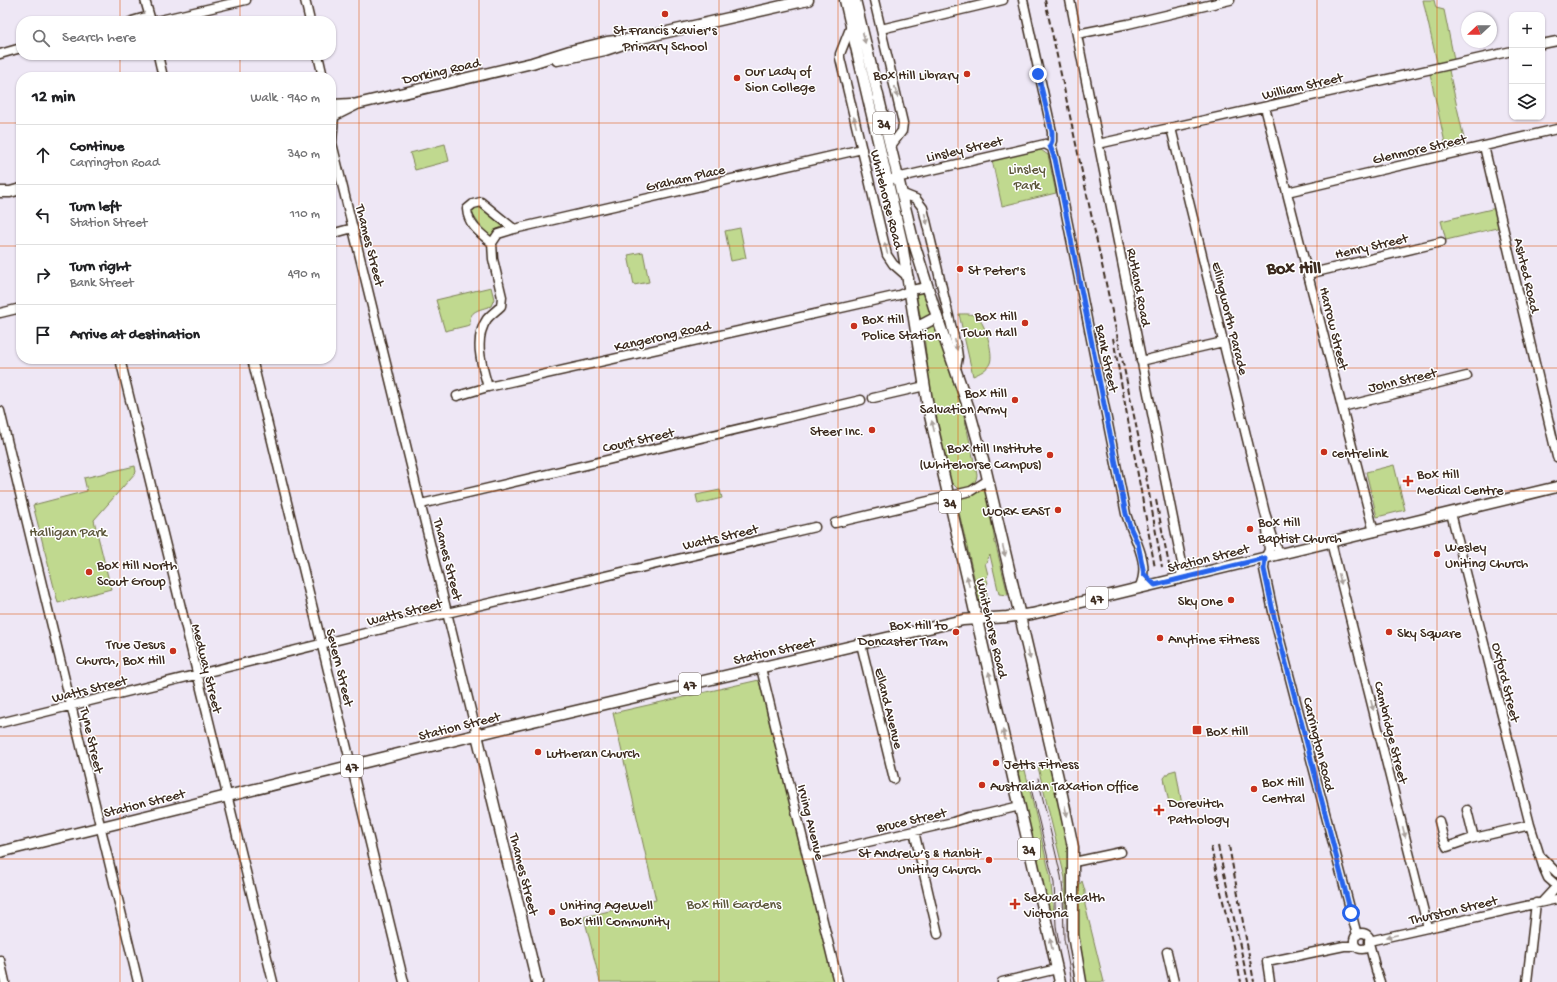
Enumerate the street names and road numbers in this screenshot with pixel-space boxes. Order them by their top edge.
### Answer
street label: Dorking Road [400,55,484,90]
street label: William Street [1260,70,1346,105]
road number: 34 [873,112,895,134]
street label: Glenmore Street [1371,131,1469,169]
street label: Linsley Street [925,133,1006,167]
street label: Whitehorse Road [865,148,907,253]
street label: Graham Place [644,162,728,197]
street label: Thames Street [350,202,387,289]
street label: Henry Street [1333,231,1411,264]
street label: Ashted Road [1509,237,1543,316]
street label: Rutland Road [1122,247,1154,330]
street label: Ellingworth Parade [1206,260,1251,378]
street label: Harrow Street [1314,286,1351,373]
street label: Kangerong Road [613,318,714,357]
street label: Bank Street [1090,322,1121,395]
street label: John Street [1367,365,1440,398]
street label: Court Street [601,425,677,458]
road number: 34 [939,491,961,513]
street label: Thames Street [428,516,465,603]
street label: Watts Street [681,521,761,555]
street label: Station Street [1166,541,1252,578]
street label: Whitehorse Road [971,577,1011,682]
road number: 47 [1086,587,1108,609]
street label: Watts Street [365,596,445,631]
street label: Medway Street [186,622,225,716]
street label: Severn Street [321,627,357,709]
street label: Station Street [732,634,818,670]
street label: Oxford Street [1487,641,1523,725]
street label: Elland Avenue [869,666,906,752]
street label: Watts Street [50,673,130,708]
road number: 47 [679,673,701,695]
street label: Cambridge Street [1369,680,1411,787]
street label: Carrington Road [1298,696,1338,795]
street label: Tyne Street [75,705,107,776]
street label: Station Street [417,709,503,746]
road number: 47 [341,755,363,777]
street label: Irving Avenue [792,783,827,863]
street label: Station Street [102,786,188,823]
street label: Bruce Street [874,805,949,838]
street label: Thames Street [504,831,541,918]
road number: 34 [1018,838,1040,860]
street label: Thurston Street [1407,893,1501,930]

